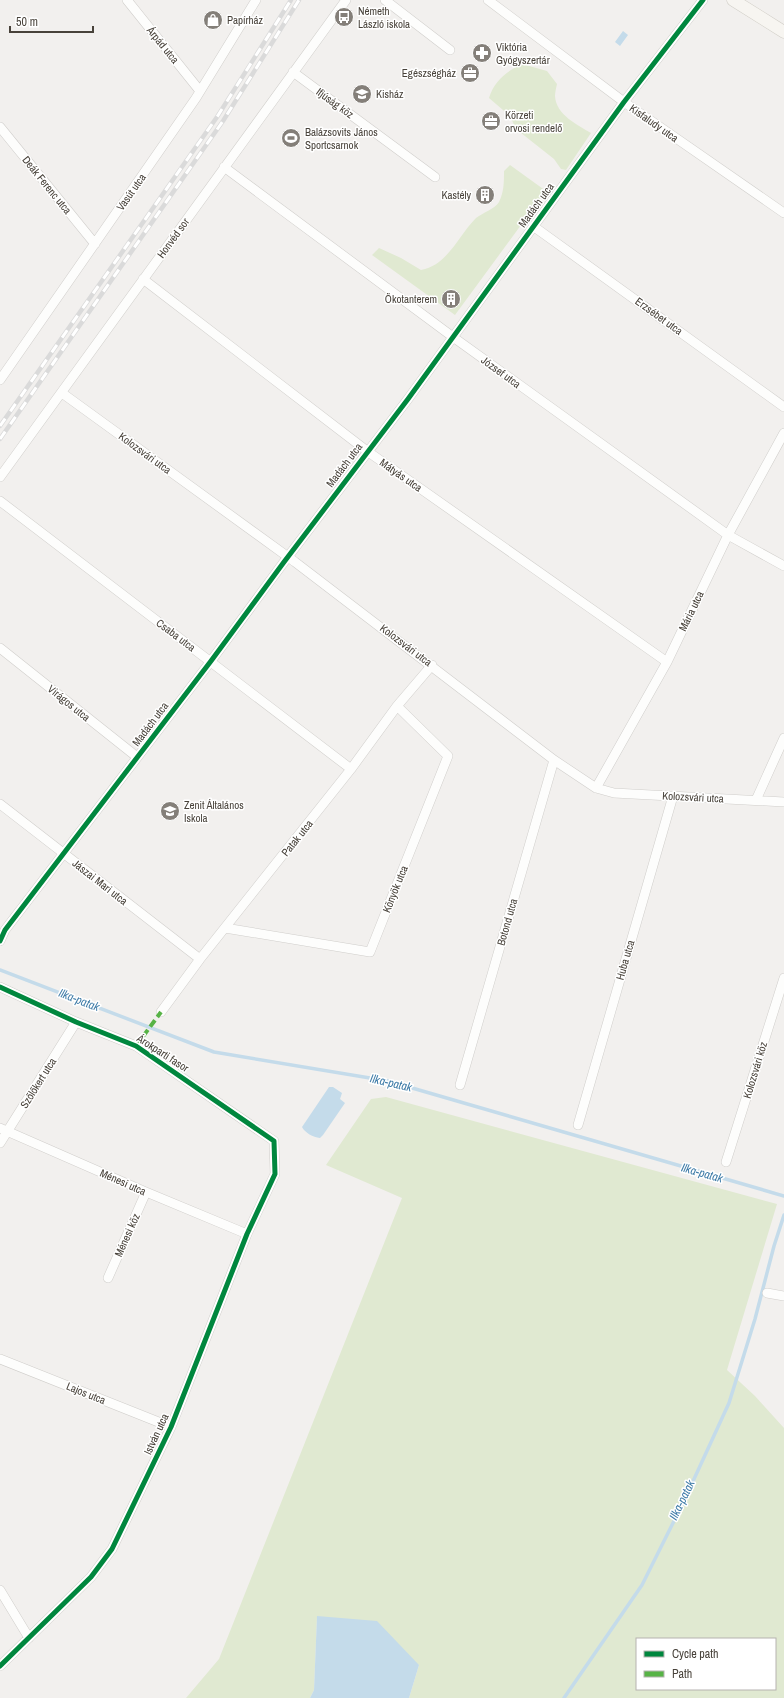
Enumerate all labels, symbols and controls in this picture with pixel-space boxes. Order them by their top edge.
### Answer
place label: Németh László iskola [358,4,410,31]
bus stop icon: Németh László iskola [333,6,355,28]
scale bar [10,8,93,34]
shop icon: Papírház [202,9,224,31]
place label: Papírház [227,13,264,27]
text: 50 m [16,14,38,30]
street label: Árpád utca [143,23,182,66]
place label: Viktória Gyógyszertár [496,40,550,67]
pharmacy icon: Viktória Gyógyszertár [471,42,493,64]
office icon: Egészségház [459,62,481,84]
place label: Egészségház [402,66,456,80]
school or university icon: Kisház [351,83,373,105]
street label: Ifjúság köz [313,85,357,122]
place label: Kisház [376,87,404,101]
street label: Kisfaludy utca [627,101,681,145]
place label: Körzeti orvosi rendelő [505,108,562,135]
office icon: Körzeti orvosi rendelő [480,110,502,132]
place label: Balázsovits János Sportcsarnok [305,125,378,152]
sports icon: Balázsovits János Sportcsarnok [280,127,302,149]
street label: Deák Ferenc utca [19,153,75,217]
street label: Vasút utca [113,171,149,213]
street label: Madách utca [515,180,557,230]
building icon: Kastély [474,184,496,206]
place label: Kastély [441,188,471,202]
street label: Honvéd sor [154,215,192,261]
building icon: Ökotanterem [440,288,462,310]
place label: Ökotanterem [385,292,437,306]
street label: Erzsébet utca [633,294,685,338]
street label: József utca [478,353,524,391]
street label: Kolozsvári utca [116,429,174,477]
street label: Madách utca [323,440,365,490]
street label: Mátyás utca [377,455,425,495]
street label: Mária utca [675,589,707,633]
street label: Csaba utca [154,616,198,654]
street label: Kolozsvári utca [377,621,435,669]
street label: Virágos utca [45,682,93,724]
street label: Madách utca [129,699,171,749]
street label: Kolozsvári utca [662,788,724,806]
place label: Zenit Általános Iskola [184,798,244,825]
school or university icon: Zenit Általános Iskola [159,800,181,822]
street label: Patak utca [278,817,316,859]
street label: Jászai Mari utca [70,856,130,908]
street label: Könyök utca [379,863,411,915]
street label: Botond utca [494,897,520,947]
street label: Huba utca [613,938,637,982]
water label: Ilka-patak [56,985,103,1015]
street label: Árokparti fasor [134,1030,192,1075]
street label: Kolozsvári köz [740,1039,770,1100]
street label: Szőlőkert utca [17,1055,59,1111]
water label: Ilka-patak [368,1070,415,1096]
water label: Ilka-patak [679,1159,726,1187]
street label: Ménesi utca [98,1166,148,1198]
street label: Ménesi köz [111,1211,143,1259]
street label: Lajos utca [64,1379,108,1407]
street label: István utca [140,1411,172,1457]
water label: Ilka-patak [665,1476,699,1523]
legend [636,1638,776,1690]
text: Cycle path [672,1646,719,1662]
text: Path [672,1666,692,1682]

